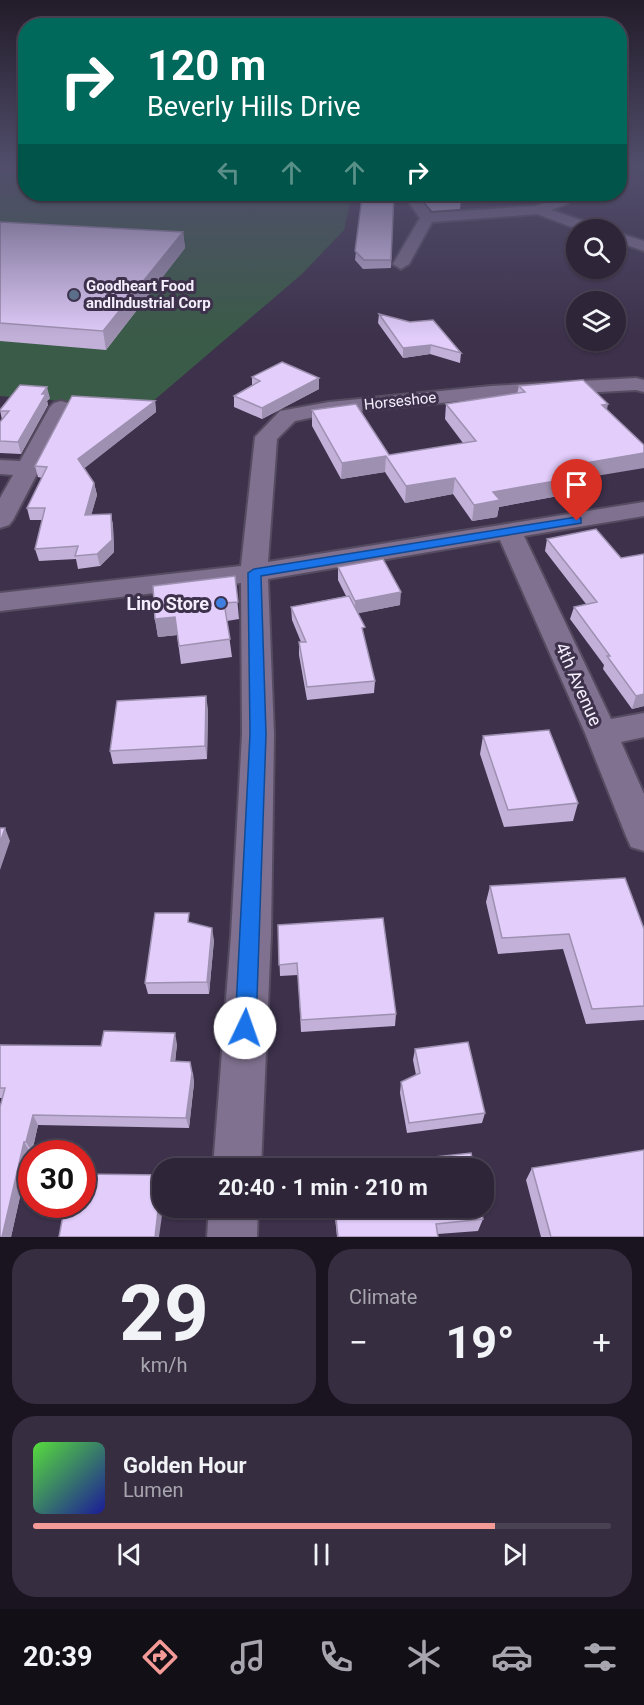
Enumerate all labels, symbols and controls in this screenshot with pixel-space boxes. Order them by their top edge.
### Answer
text: 120 m [147,41,266,90]
icon: right [48,42,126,120]
text: Beverly Hills Drive [147,91,361,123]
icon: left [212,156,245,189]
icon: ahead [275,156,308,189]
icon: ahead [338,156,371,189]
icon: right [401,156,434,189]
map controls [566,219,626,351]
button: search [566,219,626,279]
place label: Goodheart Food andIndustrial Corp [86,277,211,312]
marker: Goodheart Food andIndustrial Corp [67,288,81,302]
button: layers [566,291,626,351]
street label: Horseshoe [363,388,437,414]
pin [551,459,602,521]
icon: arrive [560,468,593,501]
place label: Lino Store [127,593,209,614]
marker: Lino Store [214,596,228,610]
street label: 4th Avenue [551,639,607,729]
position arrow [213,996,277,1060]
speed limit sign: 30 [18,1140,96,1218]
text: 20:40 · 1 min · 210 m [218,1175,428,1200]
text: 29 [119,1268,209,1359]
text: Climate [349,1285,417,1309]
text: 19° [445,1316,515,1369]
text: − [349,1323,368,1362]
text: + [592,1323,611,1362]
text: km/h [141,1353,187,1377]
text: Golden Hour [123,1453,247,1478]
text: Lumen [123,1478,184,1502]
icon: previous [113,1538,146,1571]
icon: pause [305,1538,338,1571]
icon: next [498,1538,531,1571]
icon: directions [139,1636,181,1678]
icon: music [227,1636,269,1678]
icon: phone [315,1636,357,1678]
icon: climate [403,1636,445,1678]
icon: car [491,1636,533,1678]
icon: filters [579,1636,621,1678]
text: 20:39 [23,1641,93,1673]

